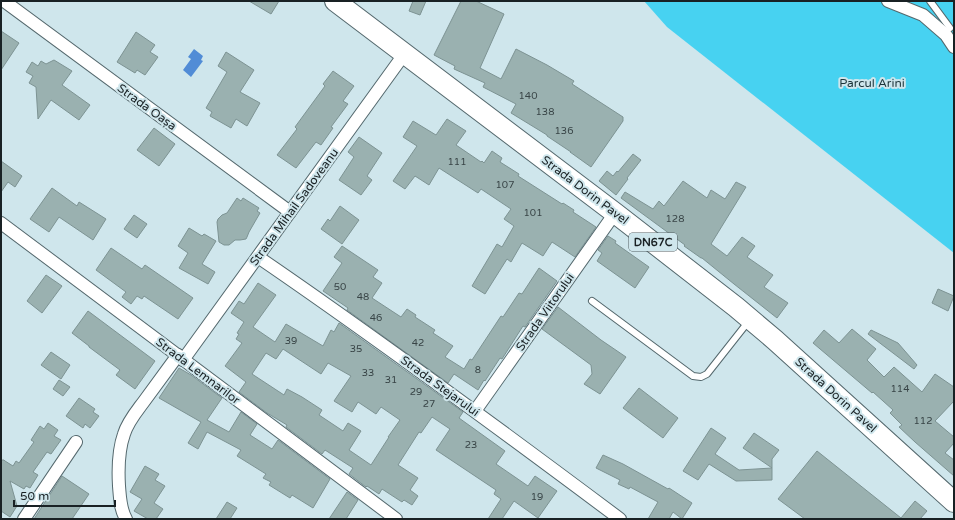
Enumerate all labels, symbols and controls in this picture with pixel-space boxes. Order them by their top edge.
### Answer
park label: Parcul Arini [839,76,905,90]
street label: Strada Oașa [115,81,179,133]
house number: 140 [519,90,537,102]
house number: 138 [536,106,554,118]
house number: 136 [555,125,573,137]
street label: Strada Mihail Sadoveanu [247,146,341,268]
street label: Strada Dorin Pavel [539,153,631,227]
house number: 111 [448,156,466,168]
house number: 107 [496,179,514,191]
house number: 101 [524,207,542,219]
house number: 128 [666,213,684,225]
road number: DN67C [629,233,677,251]
street label: Strada Viitorului [513,270,577,354]
house number: 50 [334,281,346,293]
house number: 48 [357,291,369,303]
house number: 46 [370,312,382,324]
street label: Strada Lemnarilor [153,335,243,407]
house number: 39 [285,335,297,347]
house number: 42 [412,337,424,349]
house number: 35 [350,343,362,355]
street label: Strada Stejarului [398,353,482,419]
street label: Strada Dorin Pavel [792,355,880,435]
house number: 8 [475,364,481,376]
house number: 33 [362,367,374,379]
house number: 31 [385,374,397,386]
house number: 114 [891,383,909,395]
house number: 29 [410,386,422,398]
house number: 27 [423,398,435,410]
house number: 112 [914,415,932,427]
house number: 23 [465,439,477,451]
scale bar [14,482,115,508]
text: 50 m [20,489,49,503]
house number: 19 [531,491,543,503]

